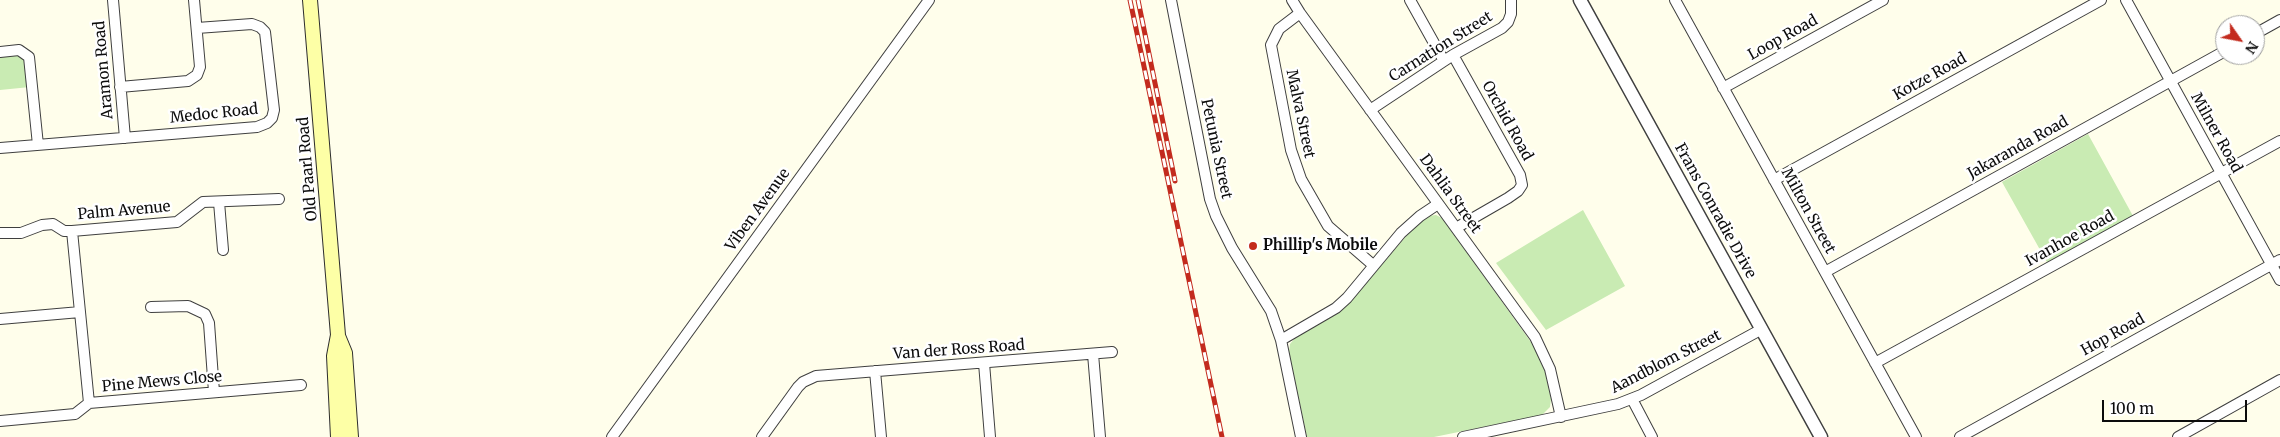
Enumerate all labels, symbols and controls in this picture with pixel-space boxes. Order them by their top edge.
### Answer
street label: Carnation Street [1386,8,1496,86]
street label: Loop Road [1745,12,1821,64]
north arrow [2215,15,2265,65]
street label: Aramon Road [91,20,117,120]
text: N [2241,38,2262,57]
street label: Kotze Road [1890,49,1970,105]
street label: Malva Street [1282,68,1318,160]
street label: Orchid Road [1478,78,1536,164]
street label: Milner Road [2187,90,2245,176]
street label: Petunia Street [1197,97,1235,201]
street label: Medoc Road [169,100,259,128]
street label: Jakaranda Road [1964,113,2072,183]
street label: Old Paarl Road [294,116,322,222]
street label: Frans Conradie Drive [1670,140,1760,282]
street label: Dahlia Street [1415,151,1485,237]
street label: Viben Avenue [722,165,794,255]
street label: Milton Street [1777,165,1839,257]
street label: Palm Avenue [77,198,171,224]
street label: Ivanhoe Road [2023,207,2117,271]
place label: Phillip's Mobile [1263,237,1378,255]
marker: Phillip's Mobile [1247,240,1259,252]
street label: Hop Road [2078,310,2148,360]
street label: Aandblom Street [1608,326,1724,398]
street label: Van der Ross Road [893,336,1025,364]
street label: Pine Mews Close [101,368,223,396]
scale bar [2105,390,2250,422]
text: 100 m [2110,399,2154,418]

